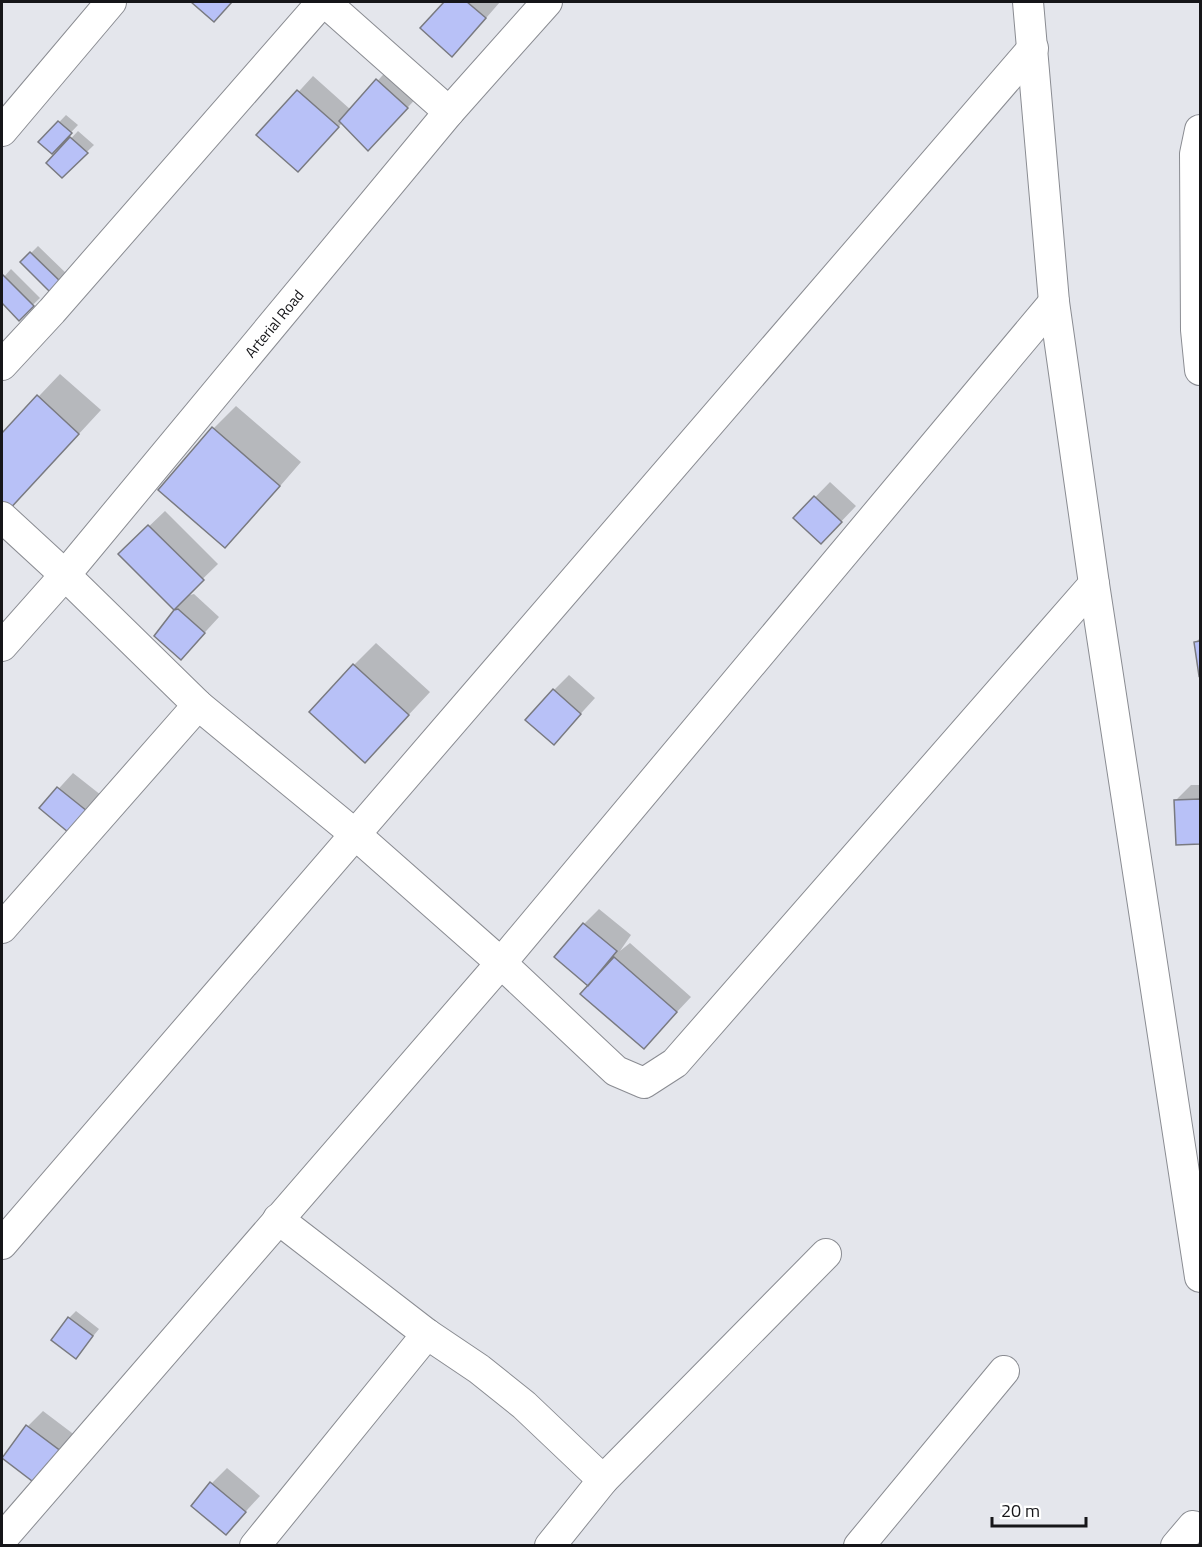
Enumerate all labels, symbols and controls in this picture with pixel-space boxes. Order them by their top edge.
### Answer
street label: Arterial Road [239,284,309,362]
scale bar [992,1490,1086,1528]
text: 20 m [1001,1497,1040,1524]

